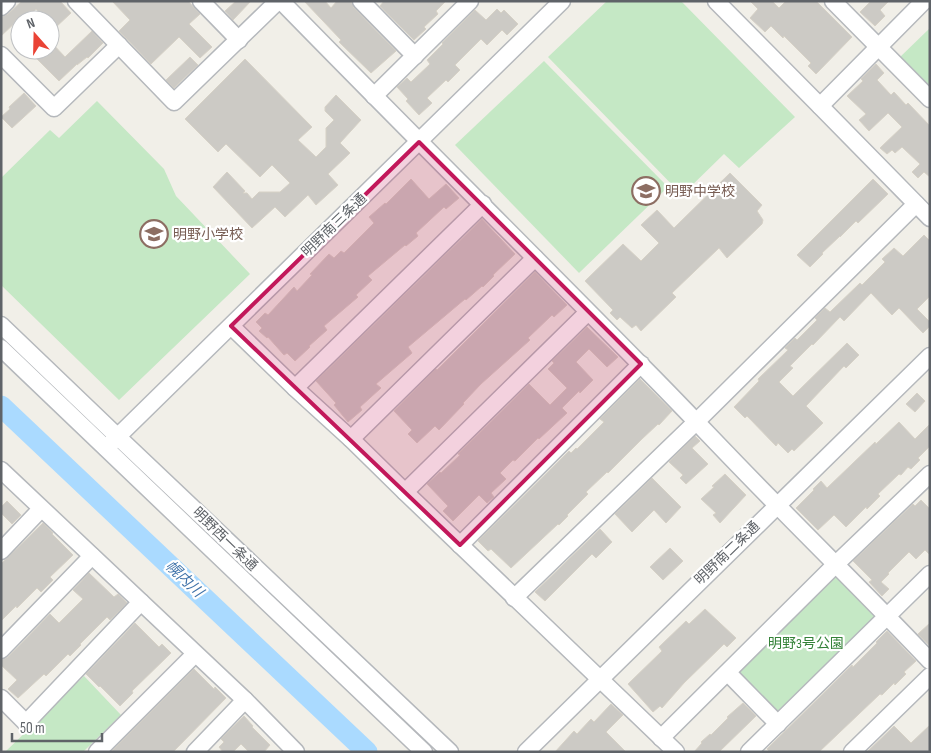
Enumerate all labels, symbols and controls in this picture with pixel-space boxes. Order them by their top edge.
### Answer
north arrow [10,10,60,60]
text: N [24,14,37,33]
school or university icon: 明野中学校 [631,176,661,206]
place label: 明野中学校 [665,183,735,200]
street label: 明野南三条通 [298,190,370,260]
school or university icon: 明野小学校 [139,219,169,249]
place label: 明野小学校 [173,226,243,243]
street label: 明野西一条通 [189,504,261,574]
street label: 明野南二条通 [691,518,763,588]
water label: 幌内川 [161,557,208,603]
park label: 明野3号公園 [768,635,844,652]
scale bar [12,710,102,742]
text: 50 m [20,719,45,738]

